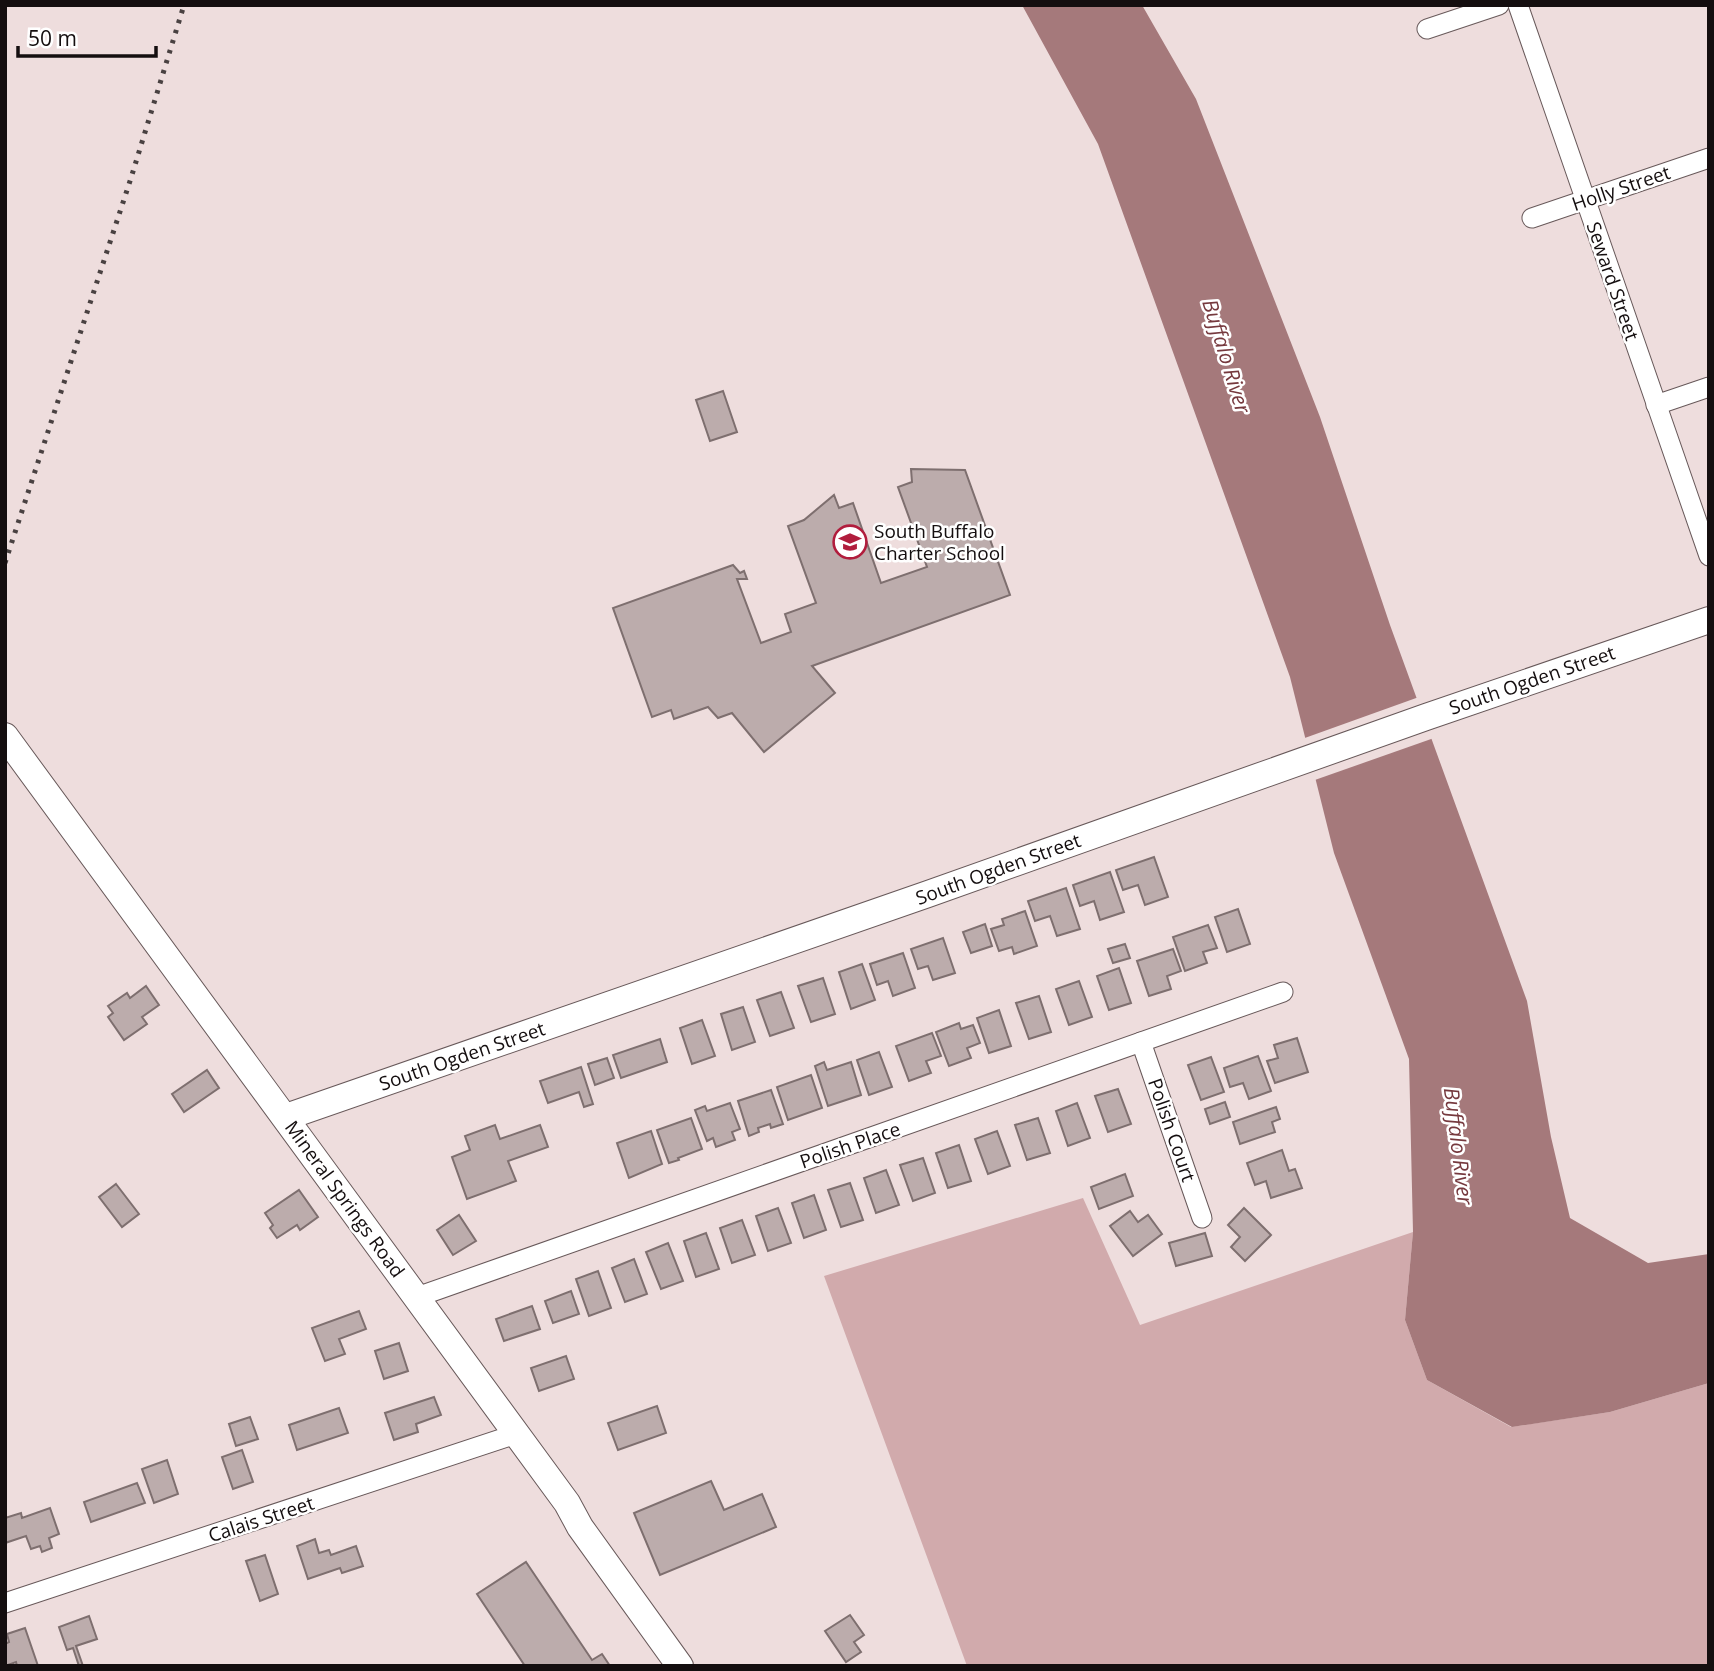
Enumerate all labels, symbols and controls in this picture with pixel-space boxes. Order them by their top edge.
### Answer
scale bar [18,14,156,58]
text: 50 m [28,24,77,52]
street label: Holly Street [1568,159,1674,217]
street label: Seward Street [1581,218,1646,344]
water label: Buffalo River [1196,295,1258,417]
place label: South Buffalo Charter School [874,518,1005,566]
school or university icon: South Buffalo Charter School [831,523,869,561]
street label: South Ogden Street [1446,639,1619,721]
street label: South Ogden Street [912,827,1084,911]
street label: South Ogden Street [376,1015,549,1097]
street label: Polish Court [1142,1075,1202,1185]
water label: Buffalo River [1438,1086,1480,1207]
street label: Mineral Springs Road [279,1115,411,1283]
street label: Polish Place [796,1116,904,1174]
street label: Calais Street [205,1490,317,1548]

